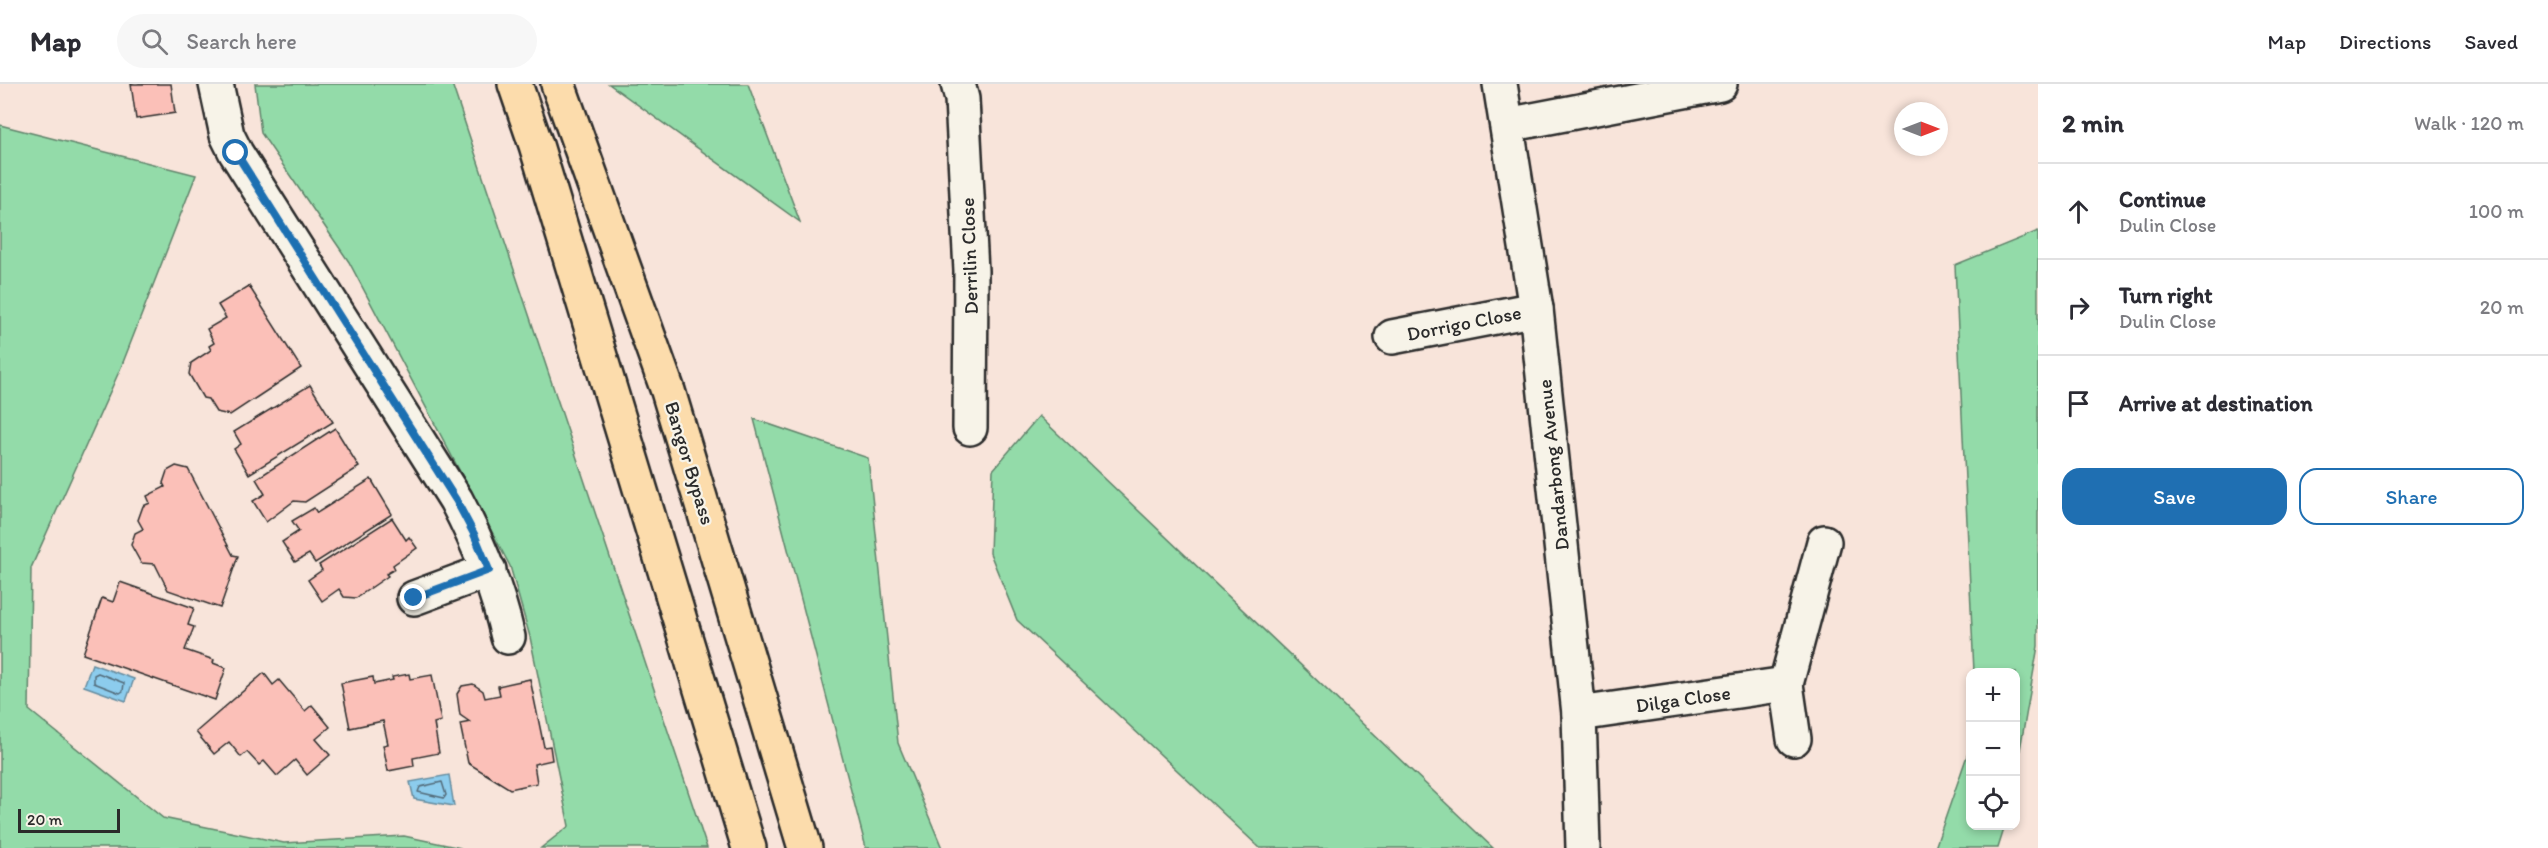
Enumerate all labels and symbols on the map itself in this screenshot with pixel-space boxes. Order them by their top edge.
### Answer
north arrow [1894,102,1948,156]
route start [222,139,248,165]
street label: Derrilin Close [955,197,983,315]
street label: Dorrigo Close [1405,300,1523,346]
street label: Dandarbong Avenue [1532,378,1574,552]
street label: Bangor Bypass [660,398,720,528]
route end [400,584,426,610]
street label: Dilga Close [1634,680,1732,718]
scale bar [18,806,120,834]

